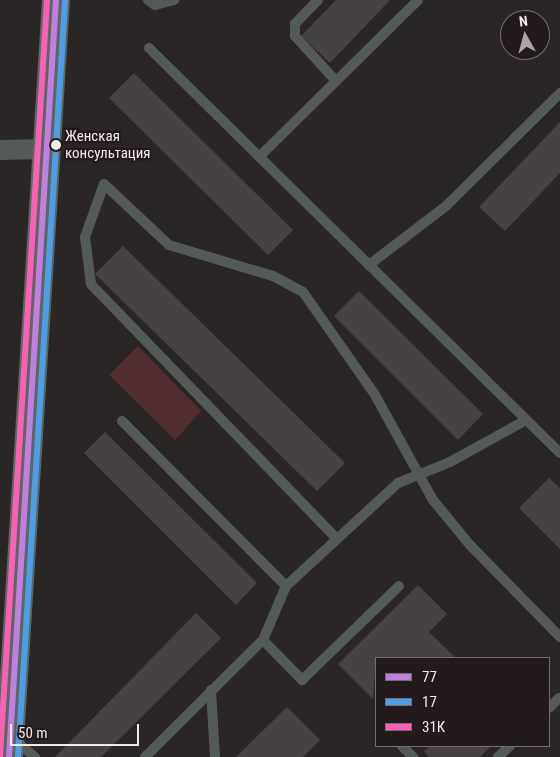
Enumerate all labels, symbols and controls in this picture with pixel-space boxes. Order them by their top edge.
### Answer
north arrow [500,10,550,60]
text: N [518,13,529,30]
place label: Женская консультация [65,127,151,162]
marker: Женская консультация [51,140,61,150]
legend [375,657,550,747]
text: 77 [422,668,437,686]
text: 17 [422,693,437,711]
scale bar [12,714,141,746]
text: 31К [422,718,445,736]
text: 50 m [18,724,48,742]

